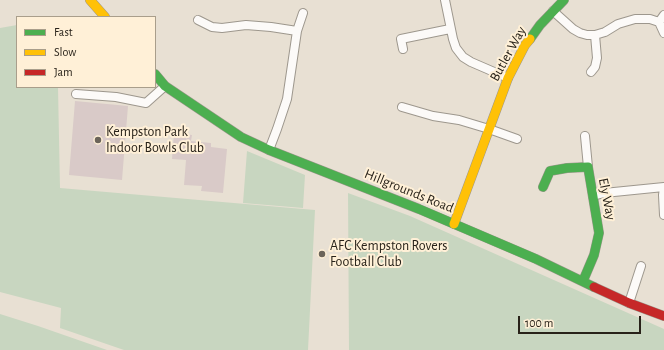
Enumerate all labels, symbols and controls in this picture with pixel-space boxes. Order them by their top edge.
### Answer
legend [16,16,156,88]
street label: Butler Way [486,24,530,84]
text: Fast [54,26,73,38]
text: Slow [54,46,76,58]
text: Jam [54,66,73,78]
place label: Kempston Park Indoor Bowls Club [106,124,204,156]
marker: Kempston Park Indoor Bowls Club [93,135,103,145]
street label: Hillgrounds Road [362,165,456,217]
street label: Ely Way [595,177,619,221]
place label: AFC Kempston Rovers Football Club [330,238,447,270]
marker: AFC Kempston Rovers Football Club [317,249,327,259]
scale bar [520,308,643,334]
text: 100 m [525,317,553,329]

